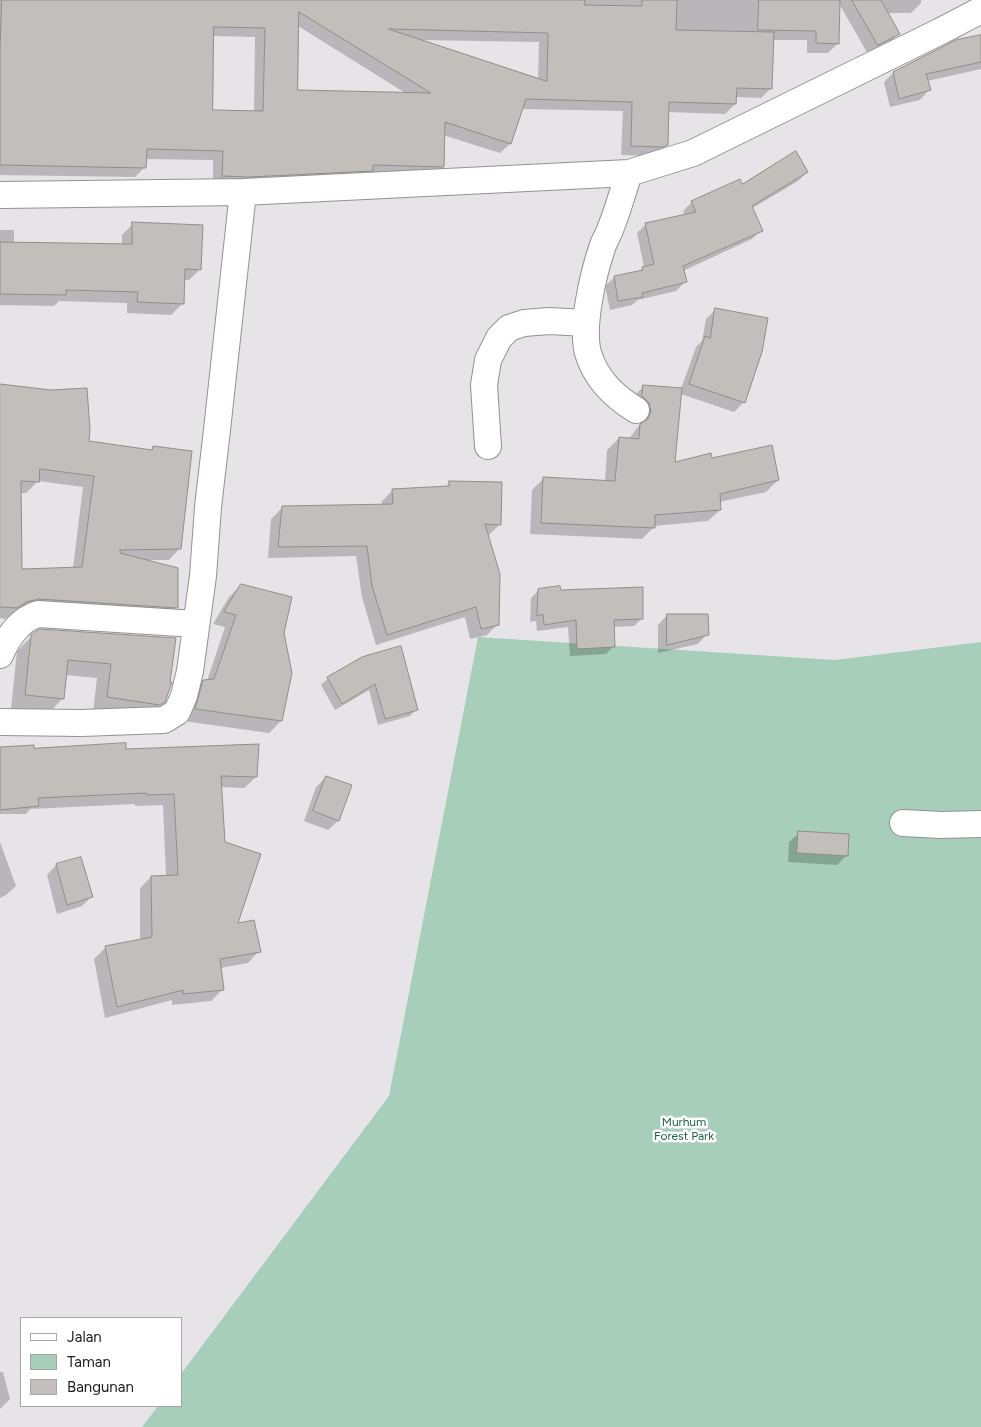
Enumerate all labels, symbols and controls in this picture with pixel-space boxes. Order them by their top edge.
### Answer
park label: Murhum Forest Park [654,1115,714,1143]
legend [20,1317,182,1407]
text: Jalan [67,1328,102,1346]
text: Taman [67,1353,111,1371]
text: Bangunan [67,1378,134,1396]

